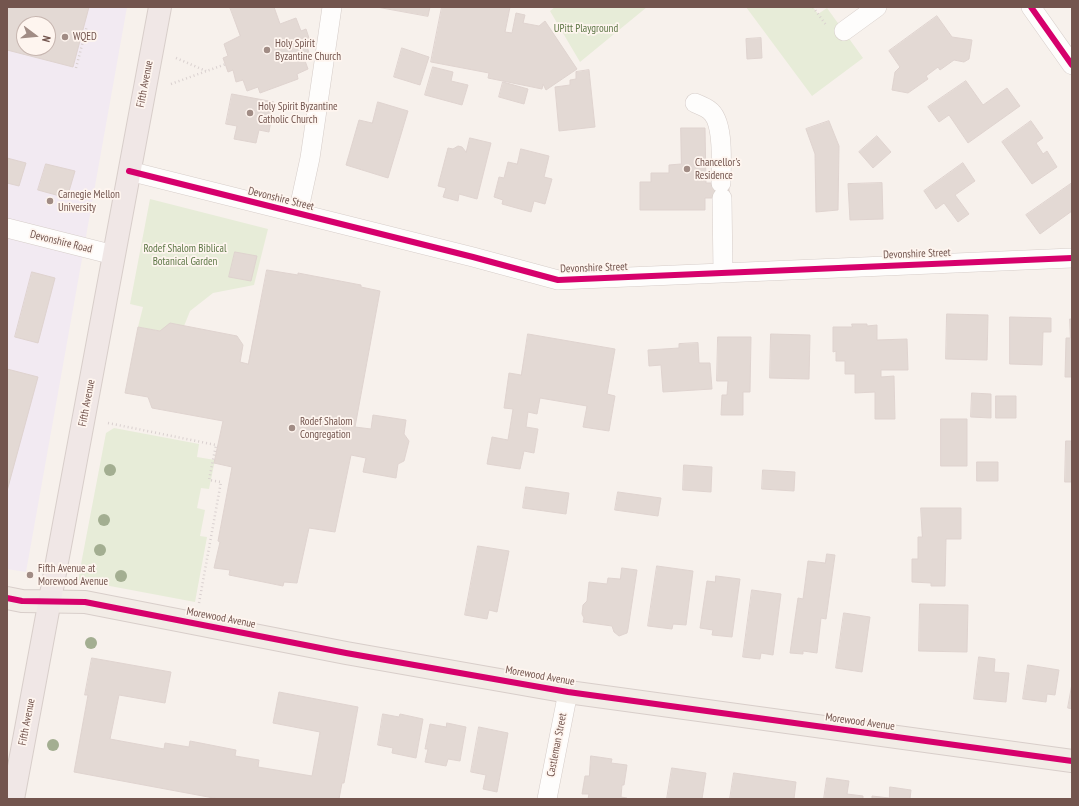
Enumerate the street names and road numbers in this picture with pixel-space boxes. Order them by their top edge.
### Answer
street label: Fifth Avenue [134,59,156,109]
street label: Devonshire Street [247,184,315,214]
street label: Devonshire Road [29,228,93,256]
street label: Devonshire Street [883,246,951,262]
street label: Devonshire Street [560,260,628,276]
street label: Fifth Avenue [76,378,98,428]
street label: Morewood Avenue [185,605,257,631]
street label: Morewood Avenue [504,663,576,689]
street label: Fifth Avenue [16,697,38,747]
street label: Morewood Avenue [824,711,896,733]
street label: Castleman Street [544,712,570,778]

